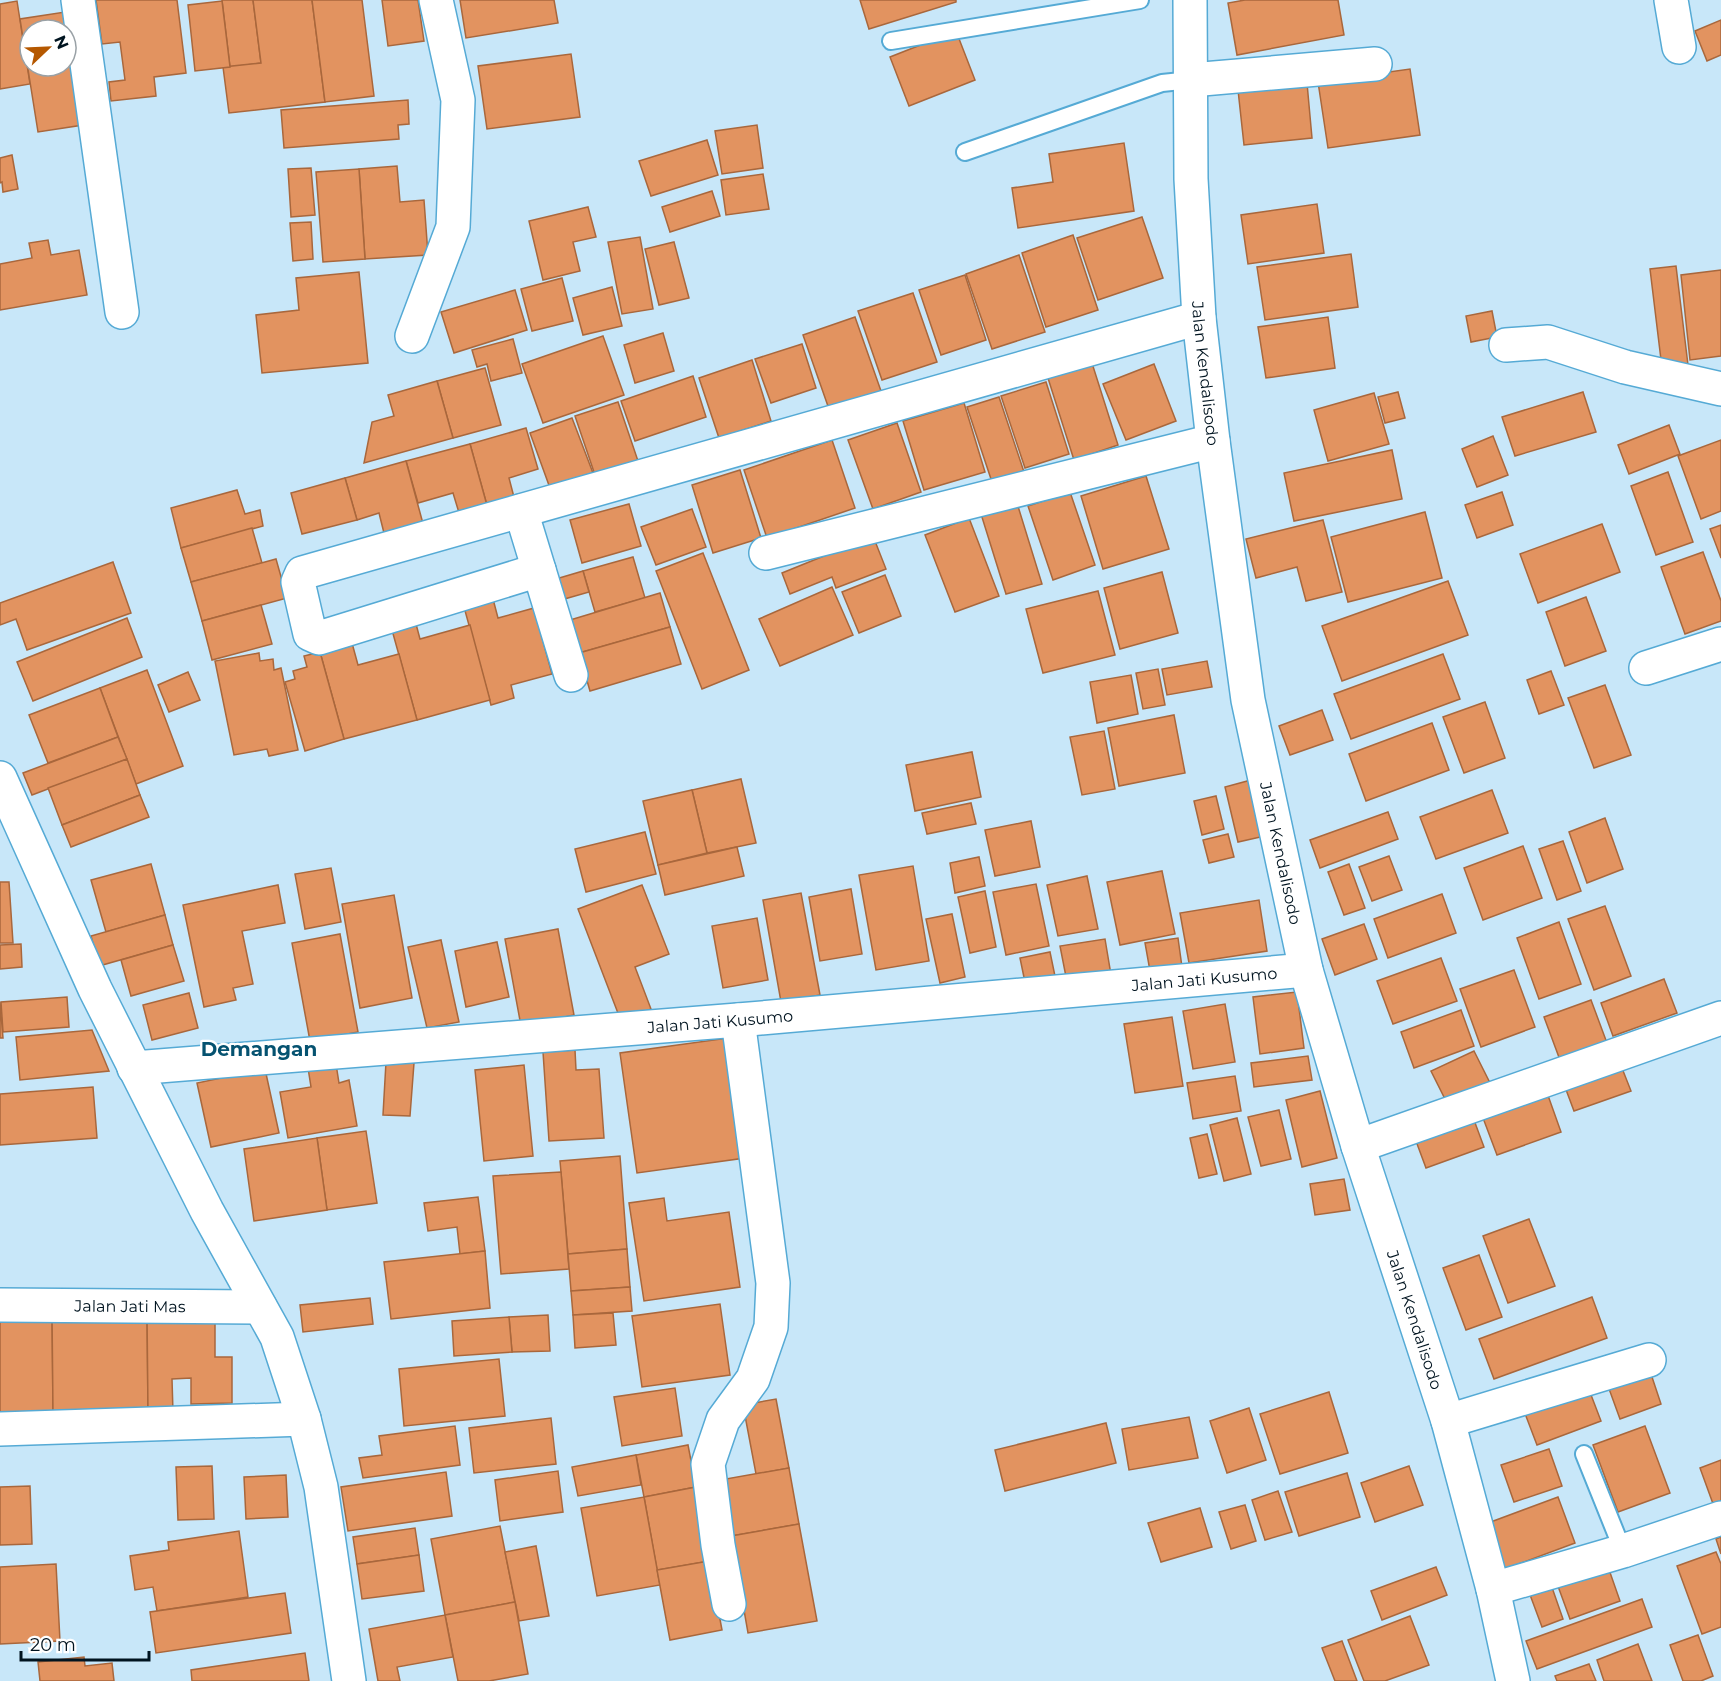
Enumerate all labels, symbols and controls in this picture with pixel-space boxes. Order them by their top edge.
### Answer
north arrow [18,18,78,78]
text: N [50,33,73,52]
street label: Jalan Kendalisodo [1188,300,1223,447]
street label: Jalan Kendalisodo [1256,779,1305,926]
street label: Jalan Jati Kusumo [1130,963,1278,995]
street label: Jalan Jati Kusumo [646,1006,794,1037]
district label: Demangan [201,1037,317,1061]
street label: Jalan Kendalisodo [1383,1247,1447,1392]
street label: Jalan Jati Mas [73,1296,186,1316]
scale bar [21,1624,148,1662]
text: 20 m [30,1634,76,1656]

